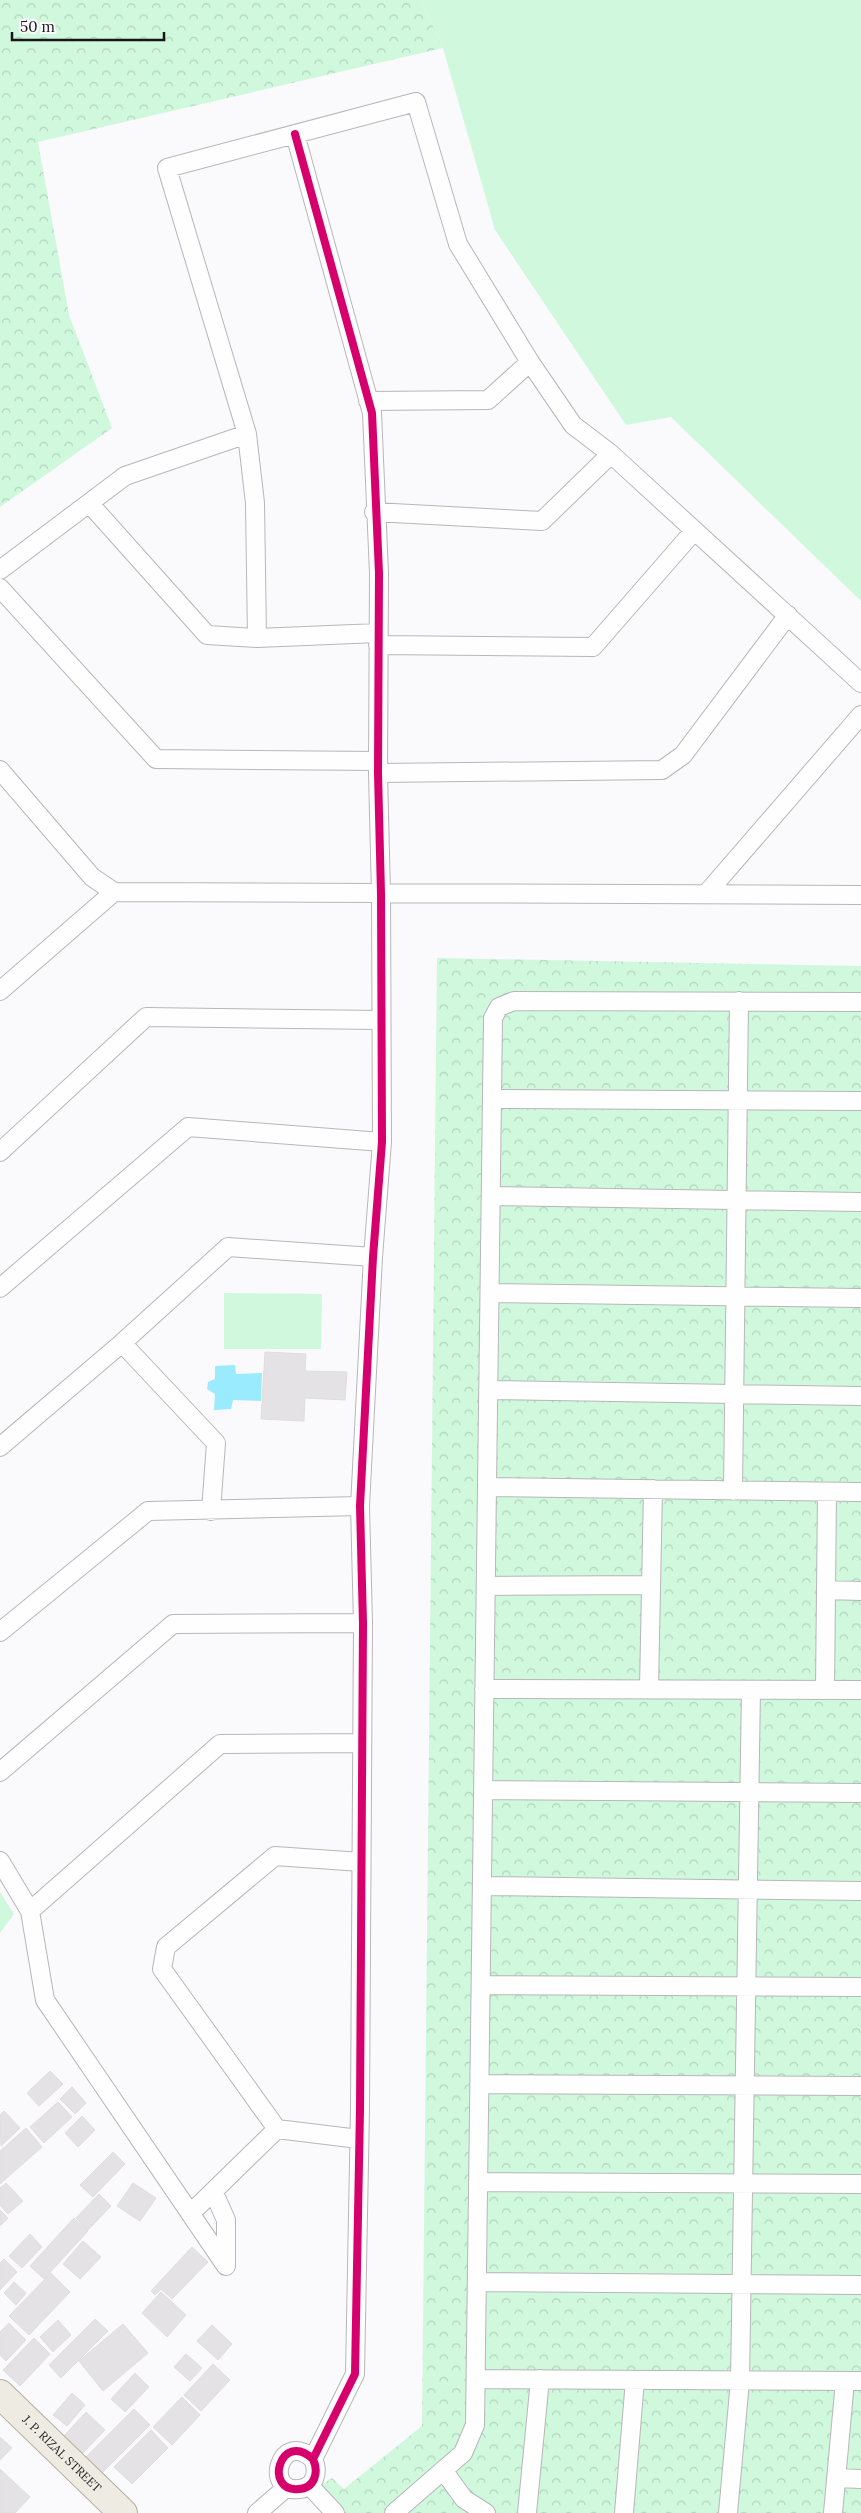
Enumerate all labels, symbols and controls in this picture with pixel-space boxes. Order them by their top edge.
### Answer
scale bar [12,10,165,42]
text: 50 m [20,17,55,36]
street label: J. P. RIZAL STREET [19,2411,105,2495]

